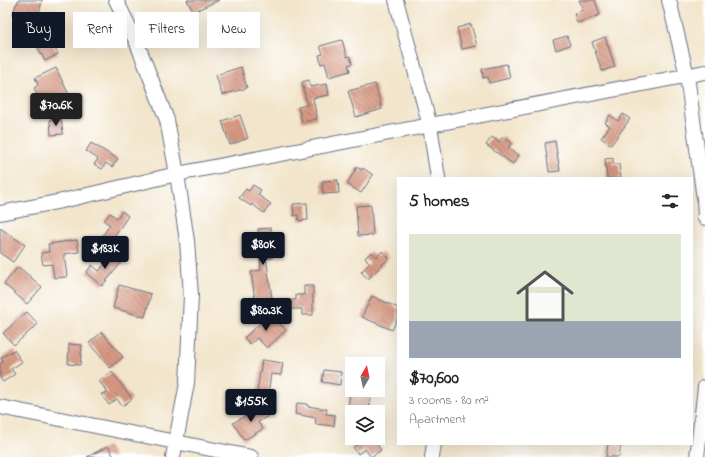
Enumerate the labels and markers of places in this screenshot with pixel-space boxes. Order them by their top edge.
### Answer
pin: $70.6K [23,93,89,127]
pin: $80K [239,232,287,266]
pin: $183K [77,236,133,270]
pin: $80.3K [233,298,299,332]
pin: $155K [223,389,279,423]

